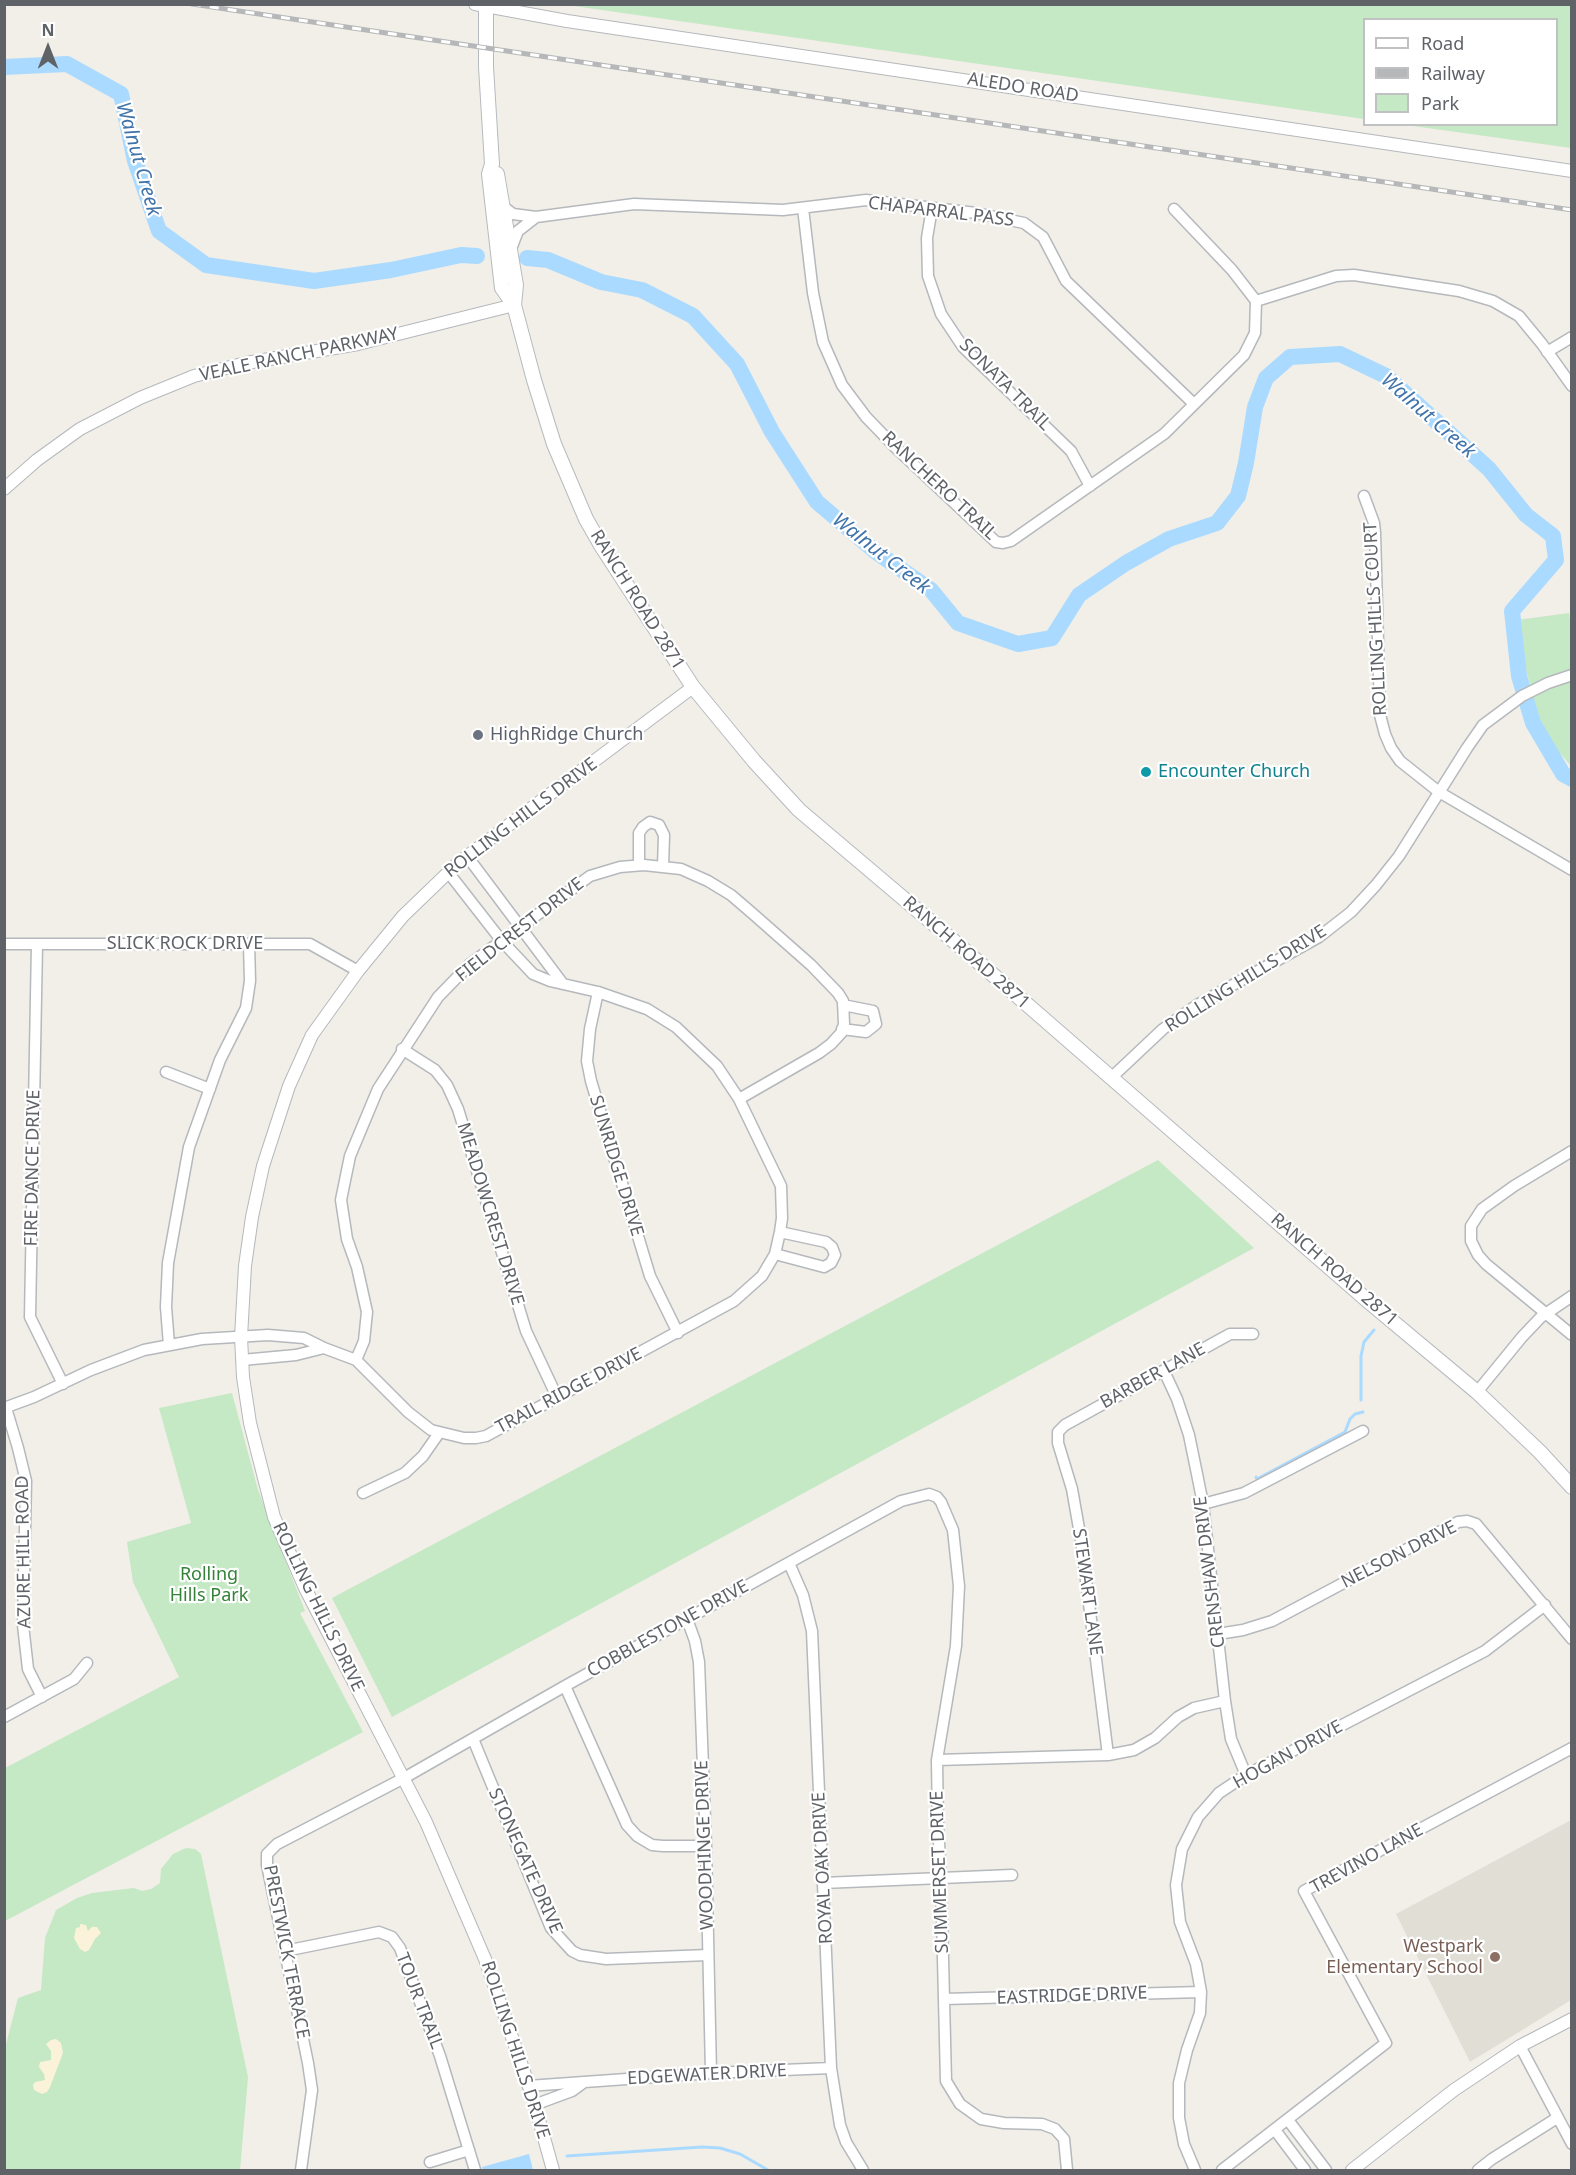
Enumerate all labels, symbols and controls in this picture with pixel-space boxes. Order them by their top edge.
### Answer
north arrow [18,18,78,78]
legend [1363,18,1558,126]
text: N [41,19,55,41]
text: Road [1421,31,1464,55]
text: Railway [1421,61,1485,85]
street label: ALEDO ROAD [966,69,1080,107]
text: Park [1421,91,1459,115]
water label: Walnut Creek [110,99,166,219]
street label: CHAPARRAL PASS [867,192,1015,232]
street label: VEALE RANCH PARKWAY [198,323,400,387]
street label: SONATA TRAIL [955,335,1055,435]
water label: Walnut Creek [1376,368,1480,464]
street label: RANCHERO TRAIL [877,427,1001,545]
water label: Walnut Creek [827,508,935,600]
street label: ROLLING HILLS COURT [1360,522,1392,716]
street label: RANCH ROAD 2871 [585,526,689,674]
place label: HighRidge Church [490,724,643,746]
marker: HighRidge Church [471,728,485,742]
street label: ROLLING HILLS DRIVE [440,753,602,883]
place label: Encounter Church [1158,761,1310,783]
marker: Encounter Church [1139,765,1153,779]
street label: FIELDCREST DRIVE [452,873,588,987]
street label: RANCH ROAD 2871 [898,892,1034,1014]
street label: ROLLING HILLS DRIVE [1161,921,1331,1037]
street label: SLICK ROCK DRIVE [107,933,263,955]
street label: FIRE DANCE DRIVE [21,1090,45,1246]
street label: SUNRIDGE DRIVE [584,1093,648,1239]
street label: MEADOWCREST DRIVE [452,1120,528,1308]
street label: RANCH ROAD 2871 [1266,1209,1402,1331]
street label: BARBER LANE [1097,1338,1209,1414]
street label: TRAIL RIDGE DRIVE [492,1343,646,1439]
street label: AZURE HILL ROAD [12,1475,36,1629]
street label: CRENSHAW DRIVE [1190,1495,1230,1649]
street label: NELSON DRIVE [1338,1517,1460,1593]
street label: ROLLING HILLS DRIVE [268,1519,368,1695]
street label: STEWART LANE [1067,1527,1107,1657]
park label: Rolling Hills Park [170,1564,248,1606]
street label: COBBLESTONE DRIVE [584,1576,752,1682]
street label: HOGAN DRIVE [1230,1716,1346,1794]
street label: WOODHINGE DRIVE [691,1760,719,1930]
street label: STONEGATE DRIVE [483,1785,567,1937]
street label: SUMMERSET DRIVE [926,1790,954,1954]
street label: ROYAL OAK DRIVE [808,1792,838,1944]
street label: TREVINO LANE [1307,1819,1427,1899]
street label: PRESTWICK TERRACE [259,1863,313,2041]
place label: Westpark Elementary School [1326,1936,1483,1978]
street label: TOUR TRAIL [391,1950,447,2052]
marker: Westpark Elementary School [1488,1950,1502,1964]
street label: ROLLING HILLS DRIVE [476,1958,554,2142]
street label: EASTRIDGE DRIVE [996,1983,1148,2009]
street label: EDGEWATER DRIVE [627,2060,787,2090]

